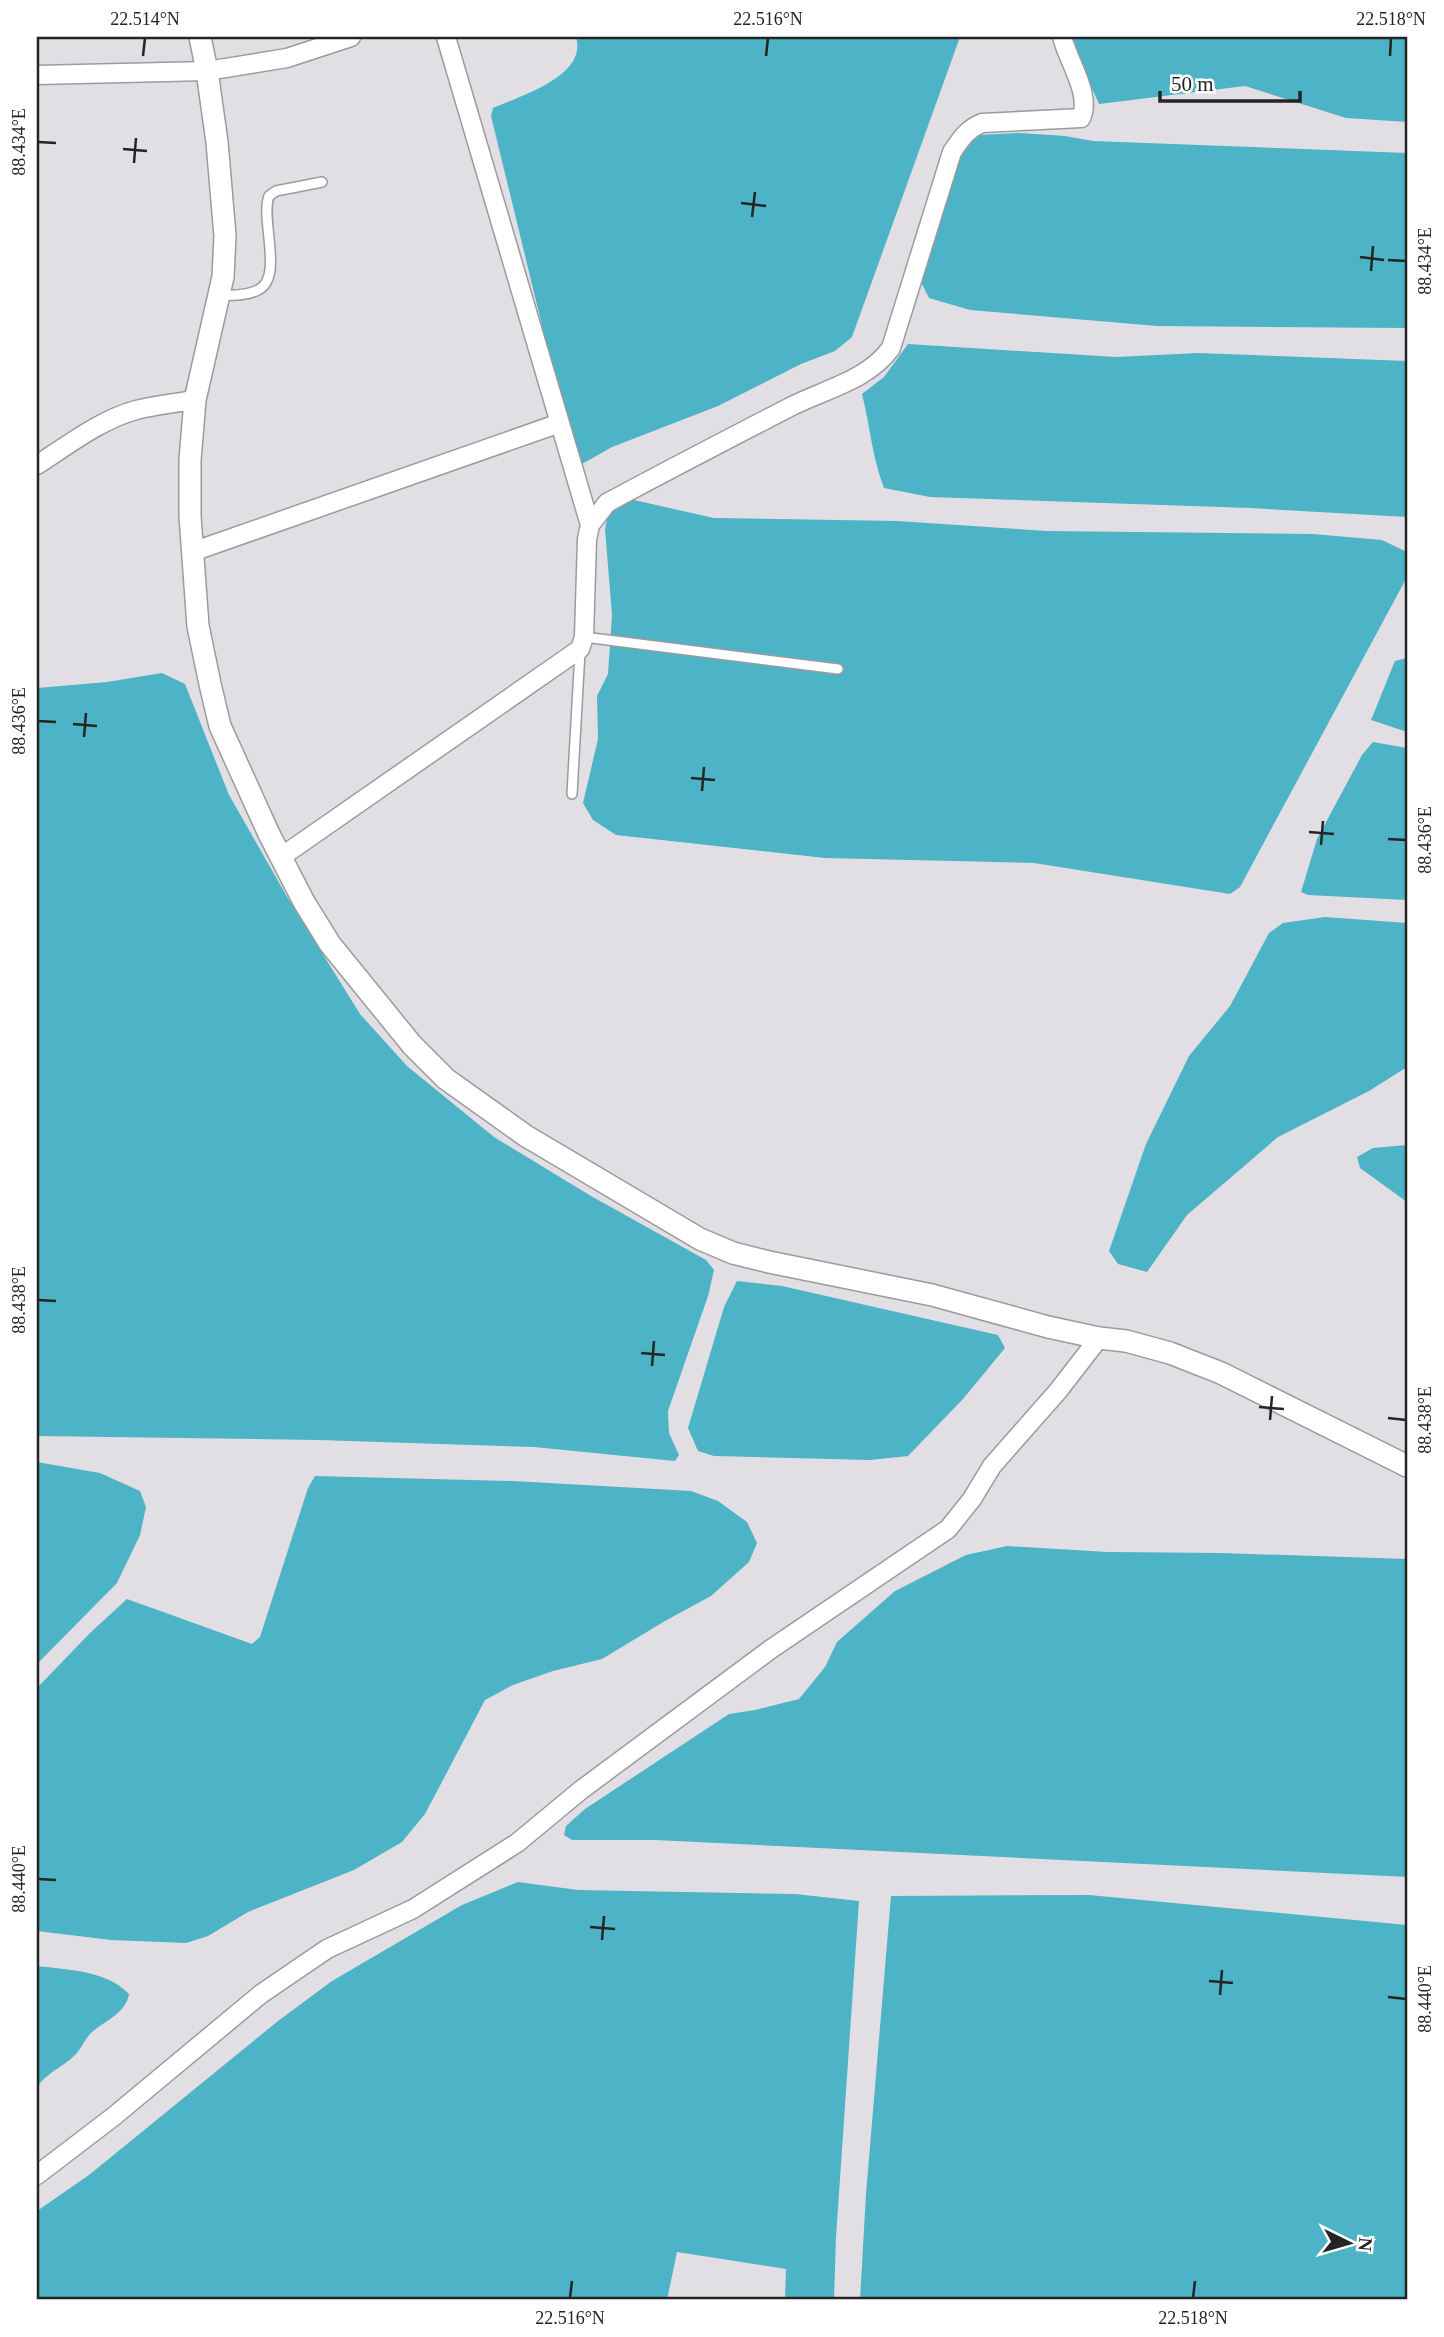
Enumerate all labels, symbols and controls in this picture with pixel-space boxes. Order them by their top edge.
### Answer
text: 22.514°N [110,9,180,29]
text: 22.516°N [733,9,803,29]
text: 22.518°N [1356,9,1426,29]
scale bar [1160,60,1300,104]
text: 50 m [1171,72,1214,96]
text: 88.434°E [9,108,29,176]
text: 88.434°E [1415,227,1435,295]
text: 88.436°E [9,687,29,755]
text: 88.436°E [1415,806,1435,874]
text: 88.438°E [9,1266,29,1334]
text: 88.438°E [1415,1386,1435,1454]
text: 88.440°E [9,1845,29,1913]
text: 88.440°E [1415,1965,1435,2033]
north arrow [1314,2208,1384,2278]
text: N [1354,2237,1376,2252]
text: 22.516°N [535,2308,605,2328]
text: 22.518°N [1158,2308,1228,2328]

